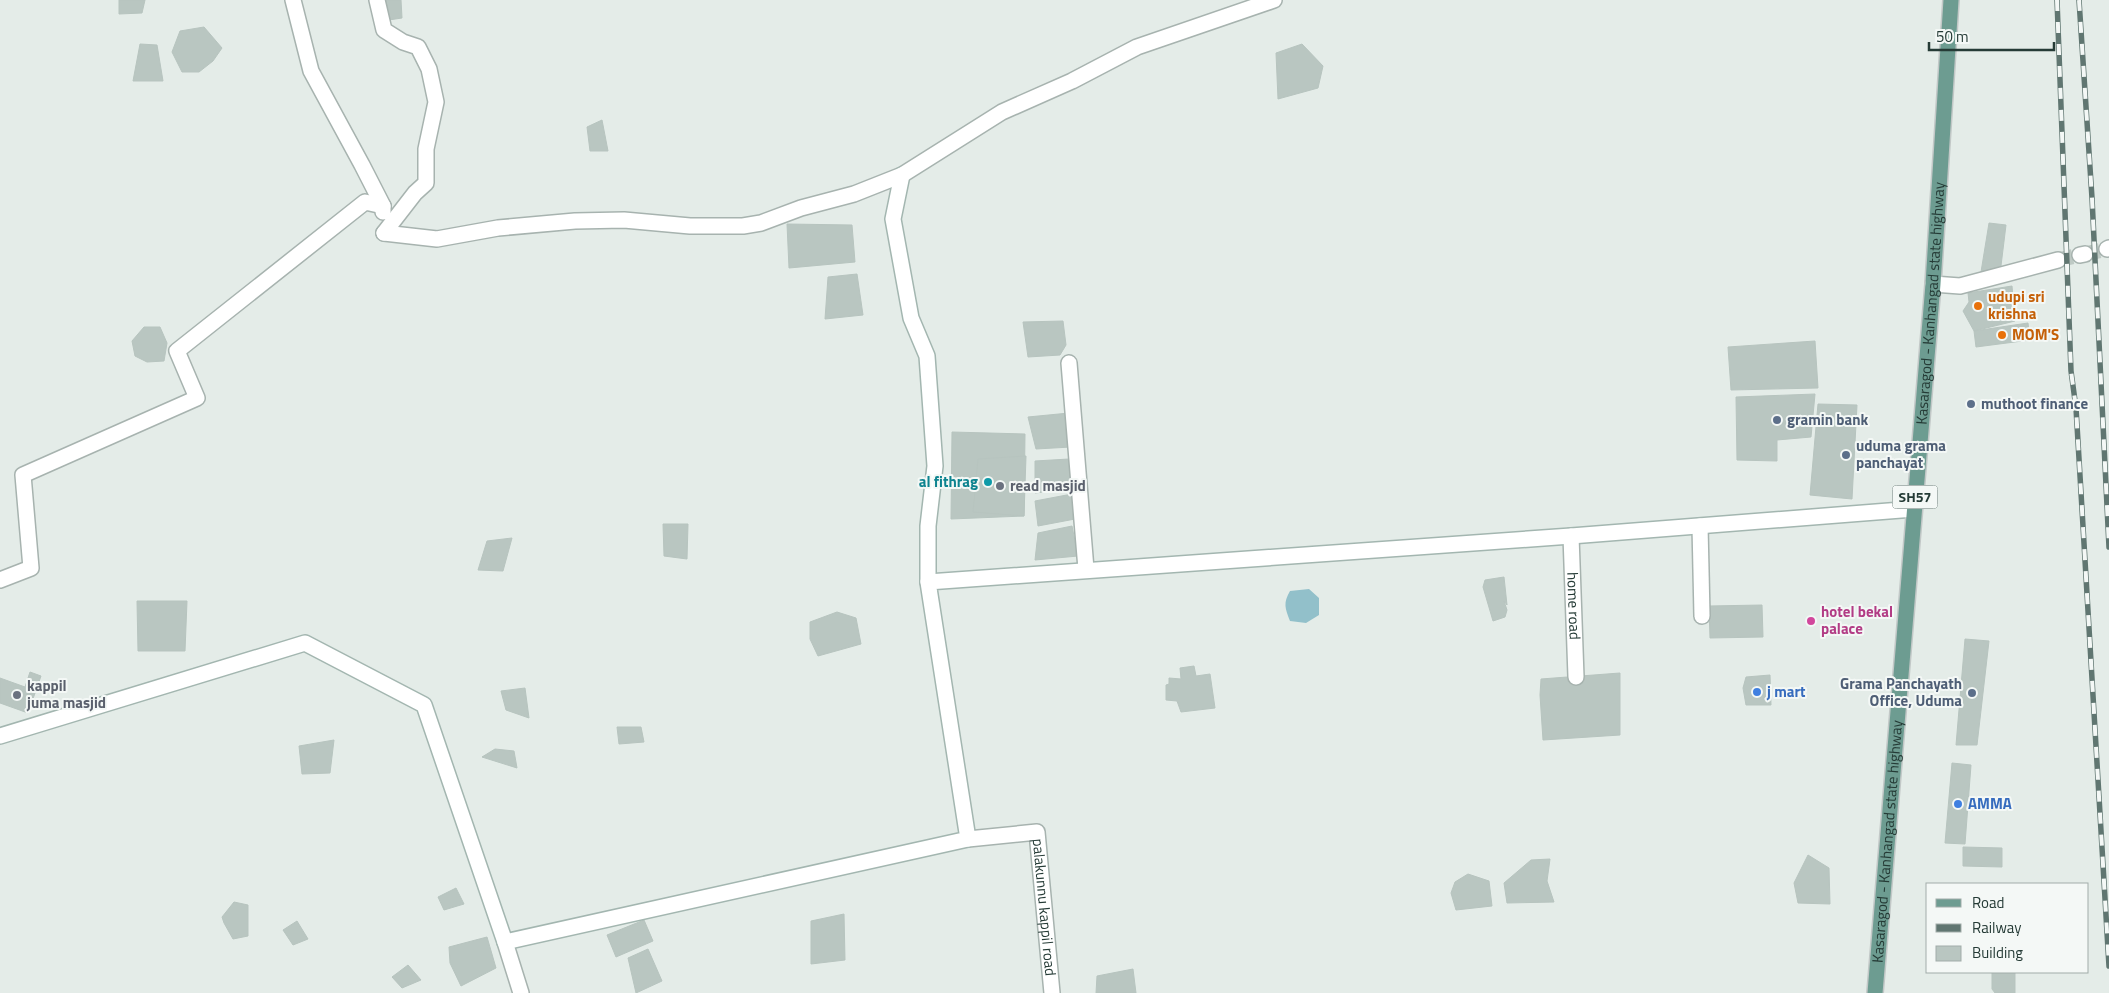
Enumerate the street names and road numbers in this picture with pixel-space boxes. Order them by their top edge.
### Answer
street label: Kasaragod - Kanhangad state highway [1910,181,1950,425]
road number: SH57 [1892,486,1938,508]
street label: home road [1561,572,1587,640]
street label: Kasaragod - Kanhangad state highway [1866,719,1908,964]
street label: palakunnu kappil road [1027,838,1062,977]

